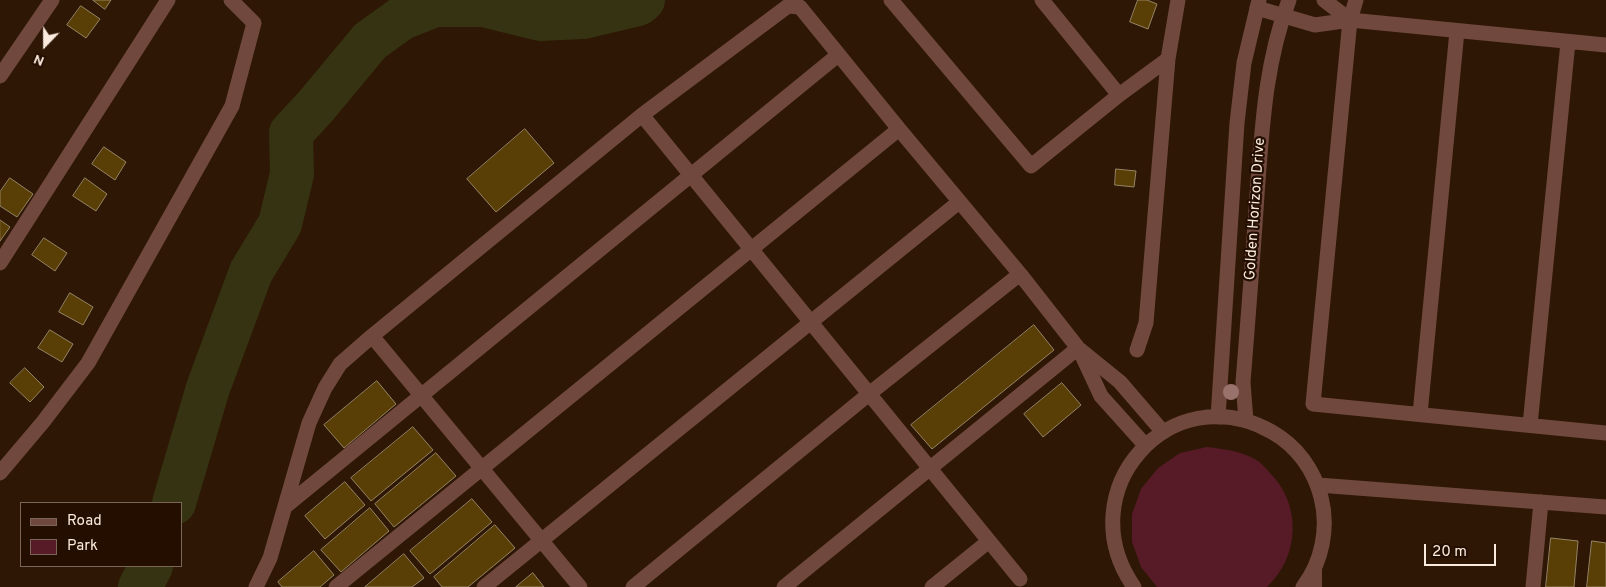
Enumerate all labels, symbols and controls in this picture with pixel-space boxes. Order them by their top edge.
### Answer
north arrow [20,20,70,70]
text: N [31,50,47,69]
street label: Golden Horizon Drive [1242,137,1270,281]
legend [20,502,182,567]
text: Road [67,512,102,531]
scale bar [1426,534,1498,566]
text: Park [67,537,98,556]
text: 20 m [1432,543,1467,562]

